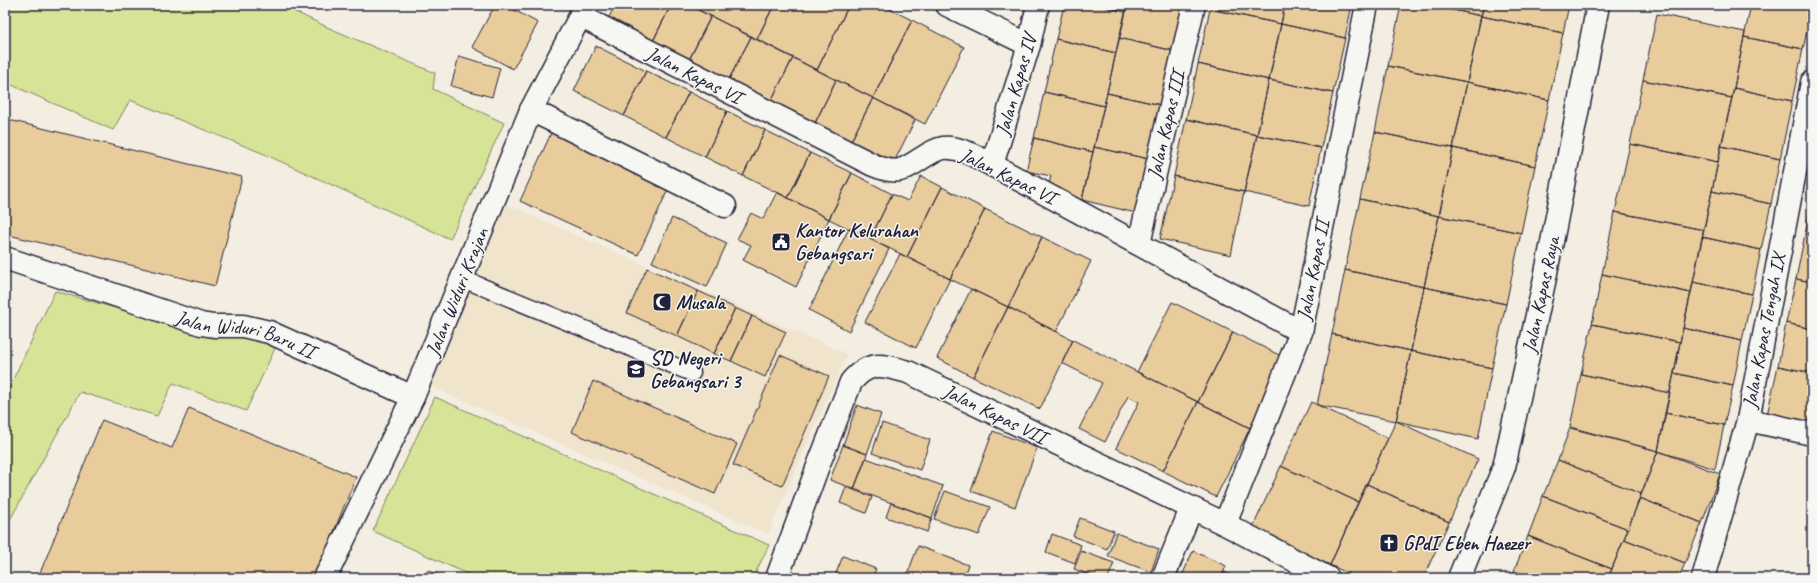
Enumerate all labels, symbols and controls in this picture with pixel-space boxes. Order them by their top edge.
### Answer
street label: Jalan Kapas IV [989,28,1043,139]
street label: Jalan Kapas VI [641,40,750,112]
street label: Jalan Kapas III [1141,65,1191,182]
street label: Jalan Kapas VI [955,142,1064,212]
street label: Jalan Kapas II [1291,214,1336,323]
place label: Kantor Kelurahan Gebangsari [795,218,919,266]
street label: Jalan Widuri Krajan [420,223,494,361]
public building icon: Kantor Kelurahan Gebangsari [770,231,792,253]
street label: Jalan Kapas Raya [1516,233,1566,356]
street label: Jalan Kapas Tengah IX [1737,248,1792,411]
place label: Musala [676,290,727,315]
mosque icon: Musala [651,291,673,313]
street label: Jalan Widuri Baru II [172,304,323,365]
place label: SD Negeri Gebangsari 3 [650,346,742,394]
school or university icon: SD Negeri Gebangsari 3 [625,358,647,380]
street label: Jalan Kapas VII [938,378,1054,451]
place label: GPdI Eben Haezer [1403,531,1533,556]
church icon: GPdI Eben Haezer [1378,532,1400,554]

